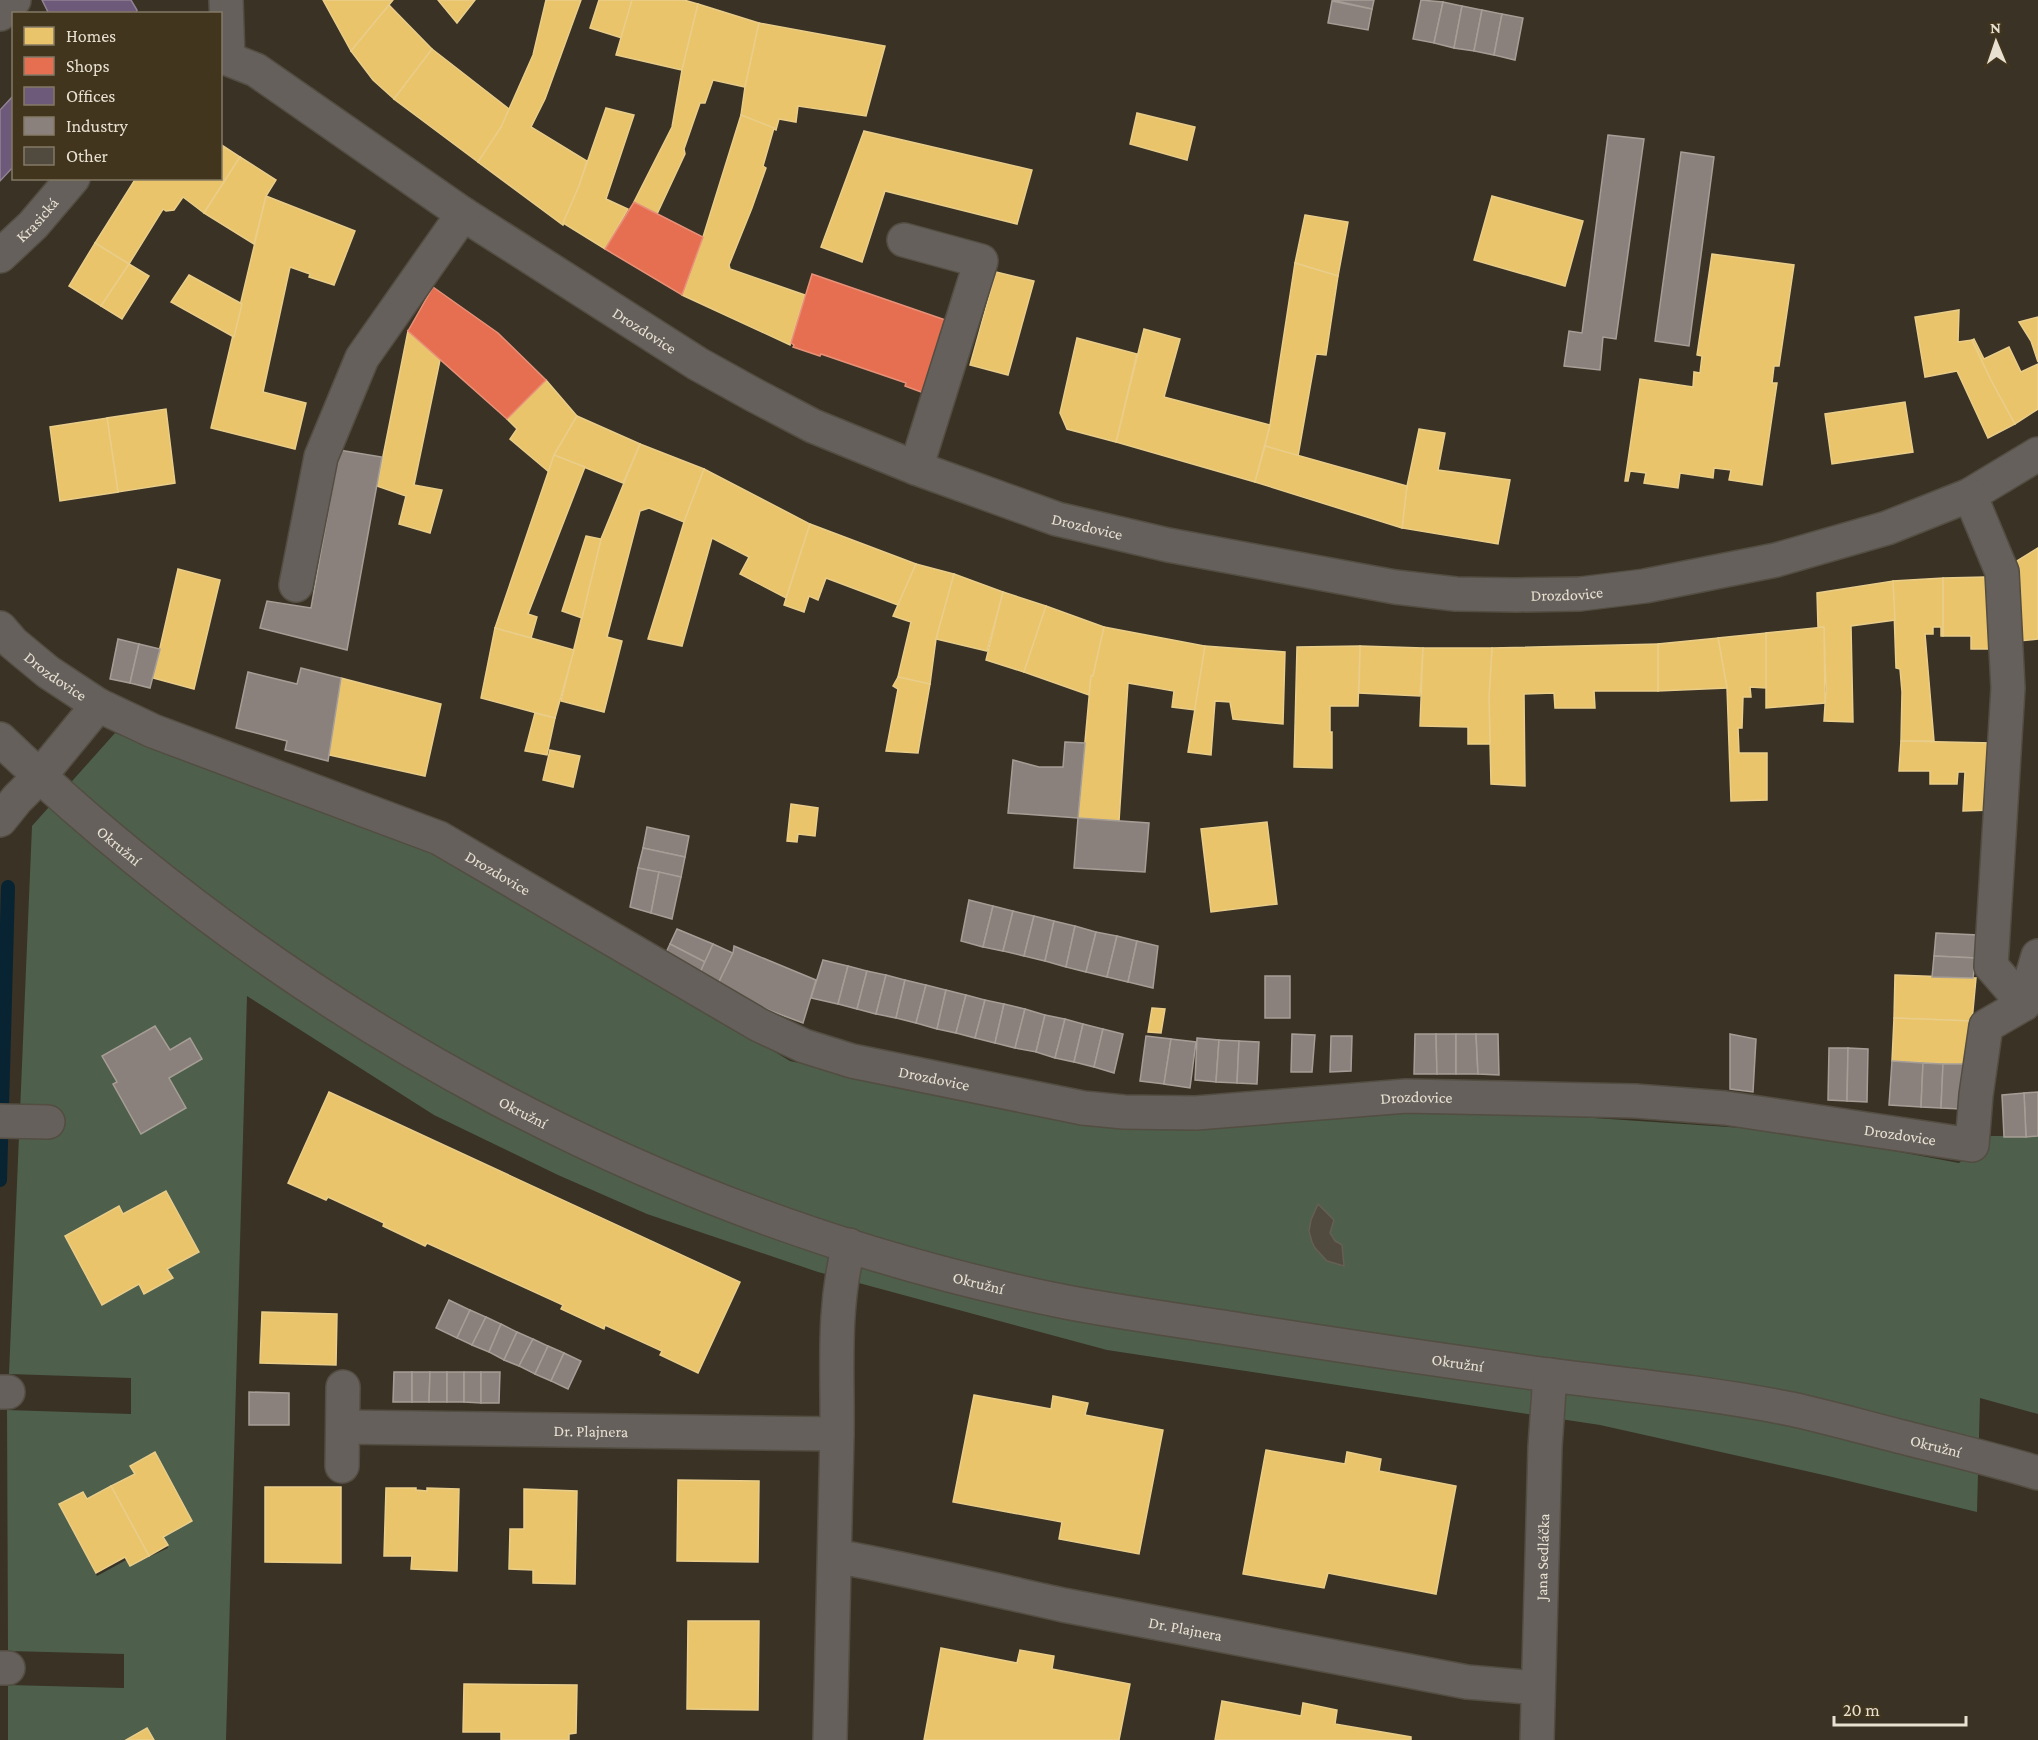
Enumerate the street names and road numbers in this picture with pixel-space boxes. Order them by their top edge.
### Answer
street label: Krasická [13,194,62,245]
street label: Drozdovice [610,304,680,357]
street label: Drozdovice [1050,510,1124,543]
street label: Drozdovice [1531,583,1604,604]
street label: Drozdovice [21,648,90,704]
street label: Okružní [94,823,145,870]
street label: Drozdovice [462,847,533,899]
street label: Drozdovice [897,1063,971,1094]
street label: Drozdovice [1380,1088,1453,1107]
street label: Okružní [496,1093,551,1132]
street label: Drozdovice [1863,1121,1937,1148]
street label: Okružní [951,1268,1006,1297]
street label: Okružní [1431,1351,1485,1375]
street label: Dr. Plajnera [554,1422,629,1441]
street label: Okružní [1908,1431,1964,1461]
street label: Jana Sedláčka [1533,1513,1552,1603]
street label: Dr. Plajnera [1147,1614,1224,1644]

